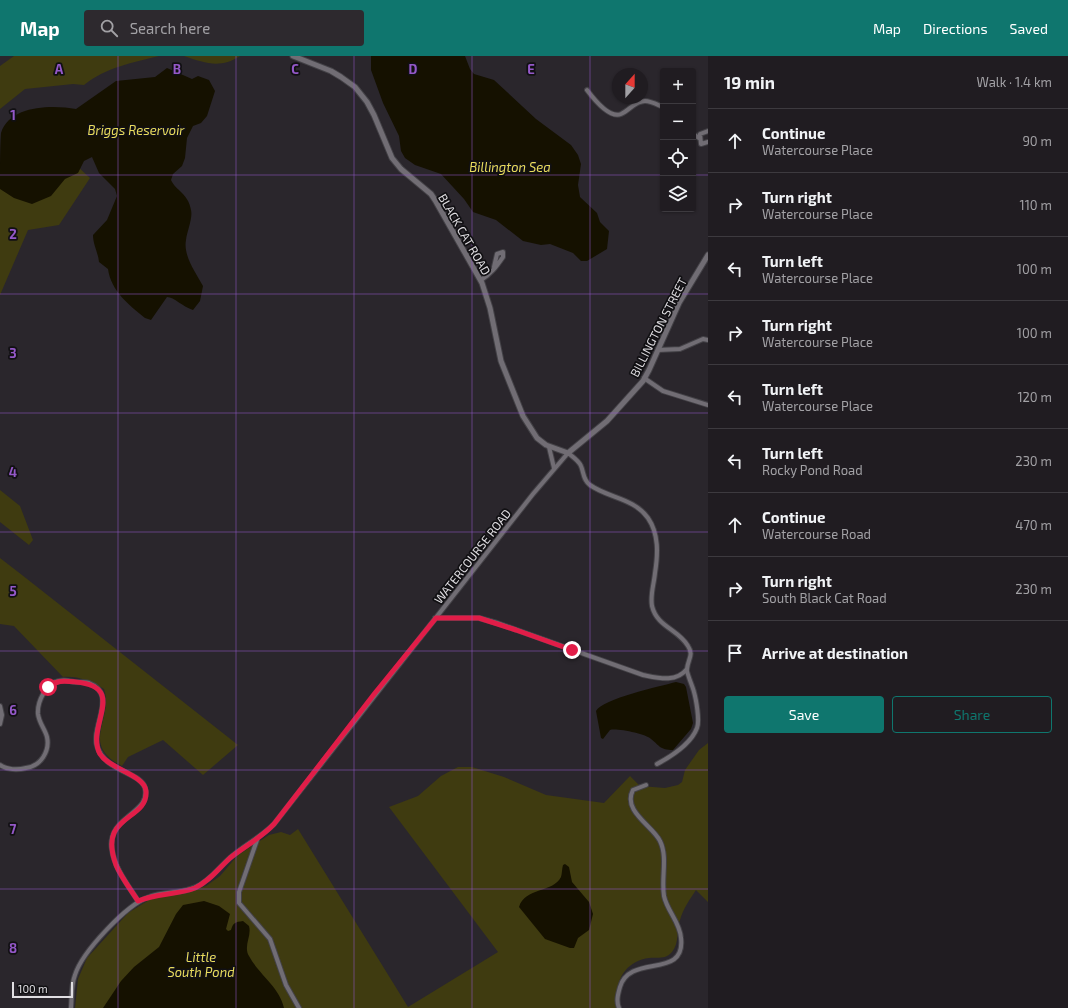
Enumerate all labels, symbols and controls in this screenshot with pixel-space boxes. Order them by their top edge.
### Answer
search box [84,10,364,46]
text: Map [20,17,60,40]
icon: search [98,17,120,39]
text: Search here [130,19,210,37]
text: Map [873,20,901,37]
text: Directions [923,20,988,37]
text: Saved [1010,20,1048,37]
text: A [55,61,64,77]
text: B [173,61,181,77]
text: C [291,61,299,77]
text: D [409,61,418,77]
text: E [527,61,535,77]
north arrow [612,68,648,104]
map controls [660,68,696,212]
button: + [660,68,696,104]
text: 19 min [724,72,775,92]
text: Walk · 1.4 km [977,74,1052,90]
button: − [660,104,696,140]
text: 1 [10,107,16,123]
water label: Briggs Reservoir [87,122,185,138]
text: Continue [762,124,825,142]
icon: ahead [724,130,746,152]
text: 90 m [1022,133,1052,149]
button: locate [660,140,696,176]
text: Watercourse Place [762,142,873,158]
water label: Billington Sea [469,159,551,175]
button: layers [660,176,696,212]
text: Turn right [762,188,832,206]
street label: BLACK CAT ROAD [436,191,494,277]
icon: right [724,194,746,216]
text: 110 m [1020,197,1052,213]
text: Watercourse Place [762,206,873,222]
text: 2 [9,226,17,242]
text: Turn left [762,252,823,270]
icon: left [724,258,746,280]
text: 100 m [1017,261,1052,277]
text: Watercourse Place [762,270,873,286]
street label: BILLINGTON STREET [627,275,689,379]
text: Turn right [762,316,832,334]
icon: right [724,322,746,344]
text: 100 m [1017,325,1052,341]
text: Watercourse Place [762,334,873,350]
text: 3 [9,345,17,361]
text: Turn left [762,380,823,398]
icon: left [724,386,746,408]
text: 120 m [1017,389,1052,405]
text: Watercourse Place [762,398,873,414]
text: Turn left [762,444,823,462]
icon: left [724,450,746,472]
text: 230 m [1015,453,1052,469]
text: Rocky Pond Road [762,462,863,478]
text: 4 [9,464,17,480]
street label: WATERCOURSE ROAD [431,506,513,606]
text: Continue [762,508,825,526]
icon: ahead [724,514,746,536]
text: 470 m [1015,517,1052,533]
text: Watercourse Road [762,526,871,542]
text: Turn right [762,572,832,590]
icon: right [724,578,746,600]
text: 230 m [1015,581,1052,597]
text: 5 [9,583,17,599]
text: South Black Cat Road [762,590,887,606]
route end [563,641,581,659]
icon: arrive [724,642,746,664]
text: Arrive at destination [762,644,908,662]
route start [39,678,57,696]
button: Save [724,696,884,733]
button: Share [892,696,1052,733]
text: 6 [9,702,17,718]
text: 7 [10,821,17,837]
text: 8 [9,940,17,956]
water label: Little South Pond [167,949,235,980]
scale bar [12,980,73,999]
text: 100 m [18,982,48,995]

